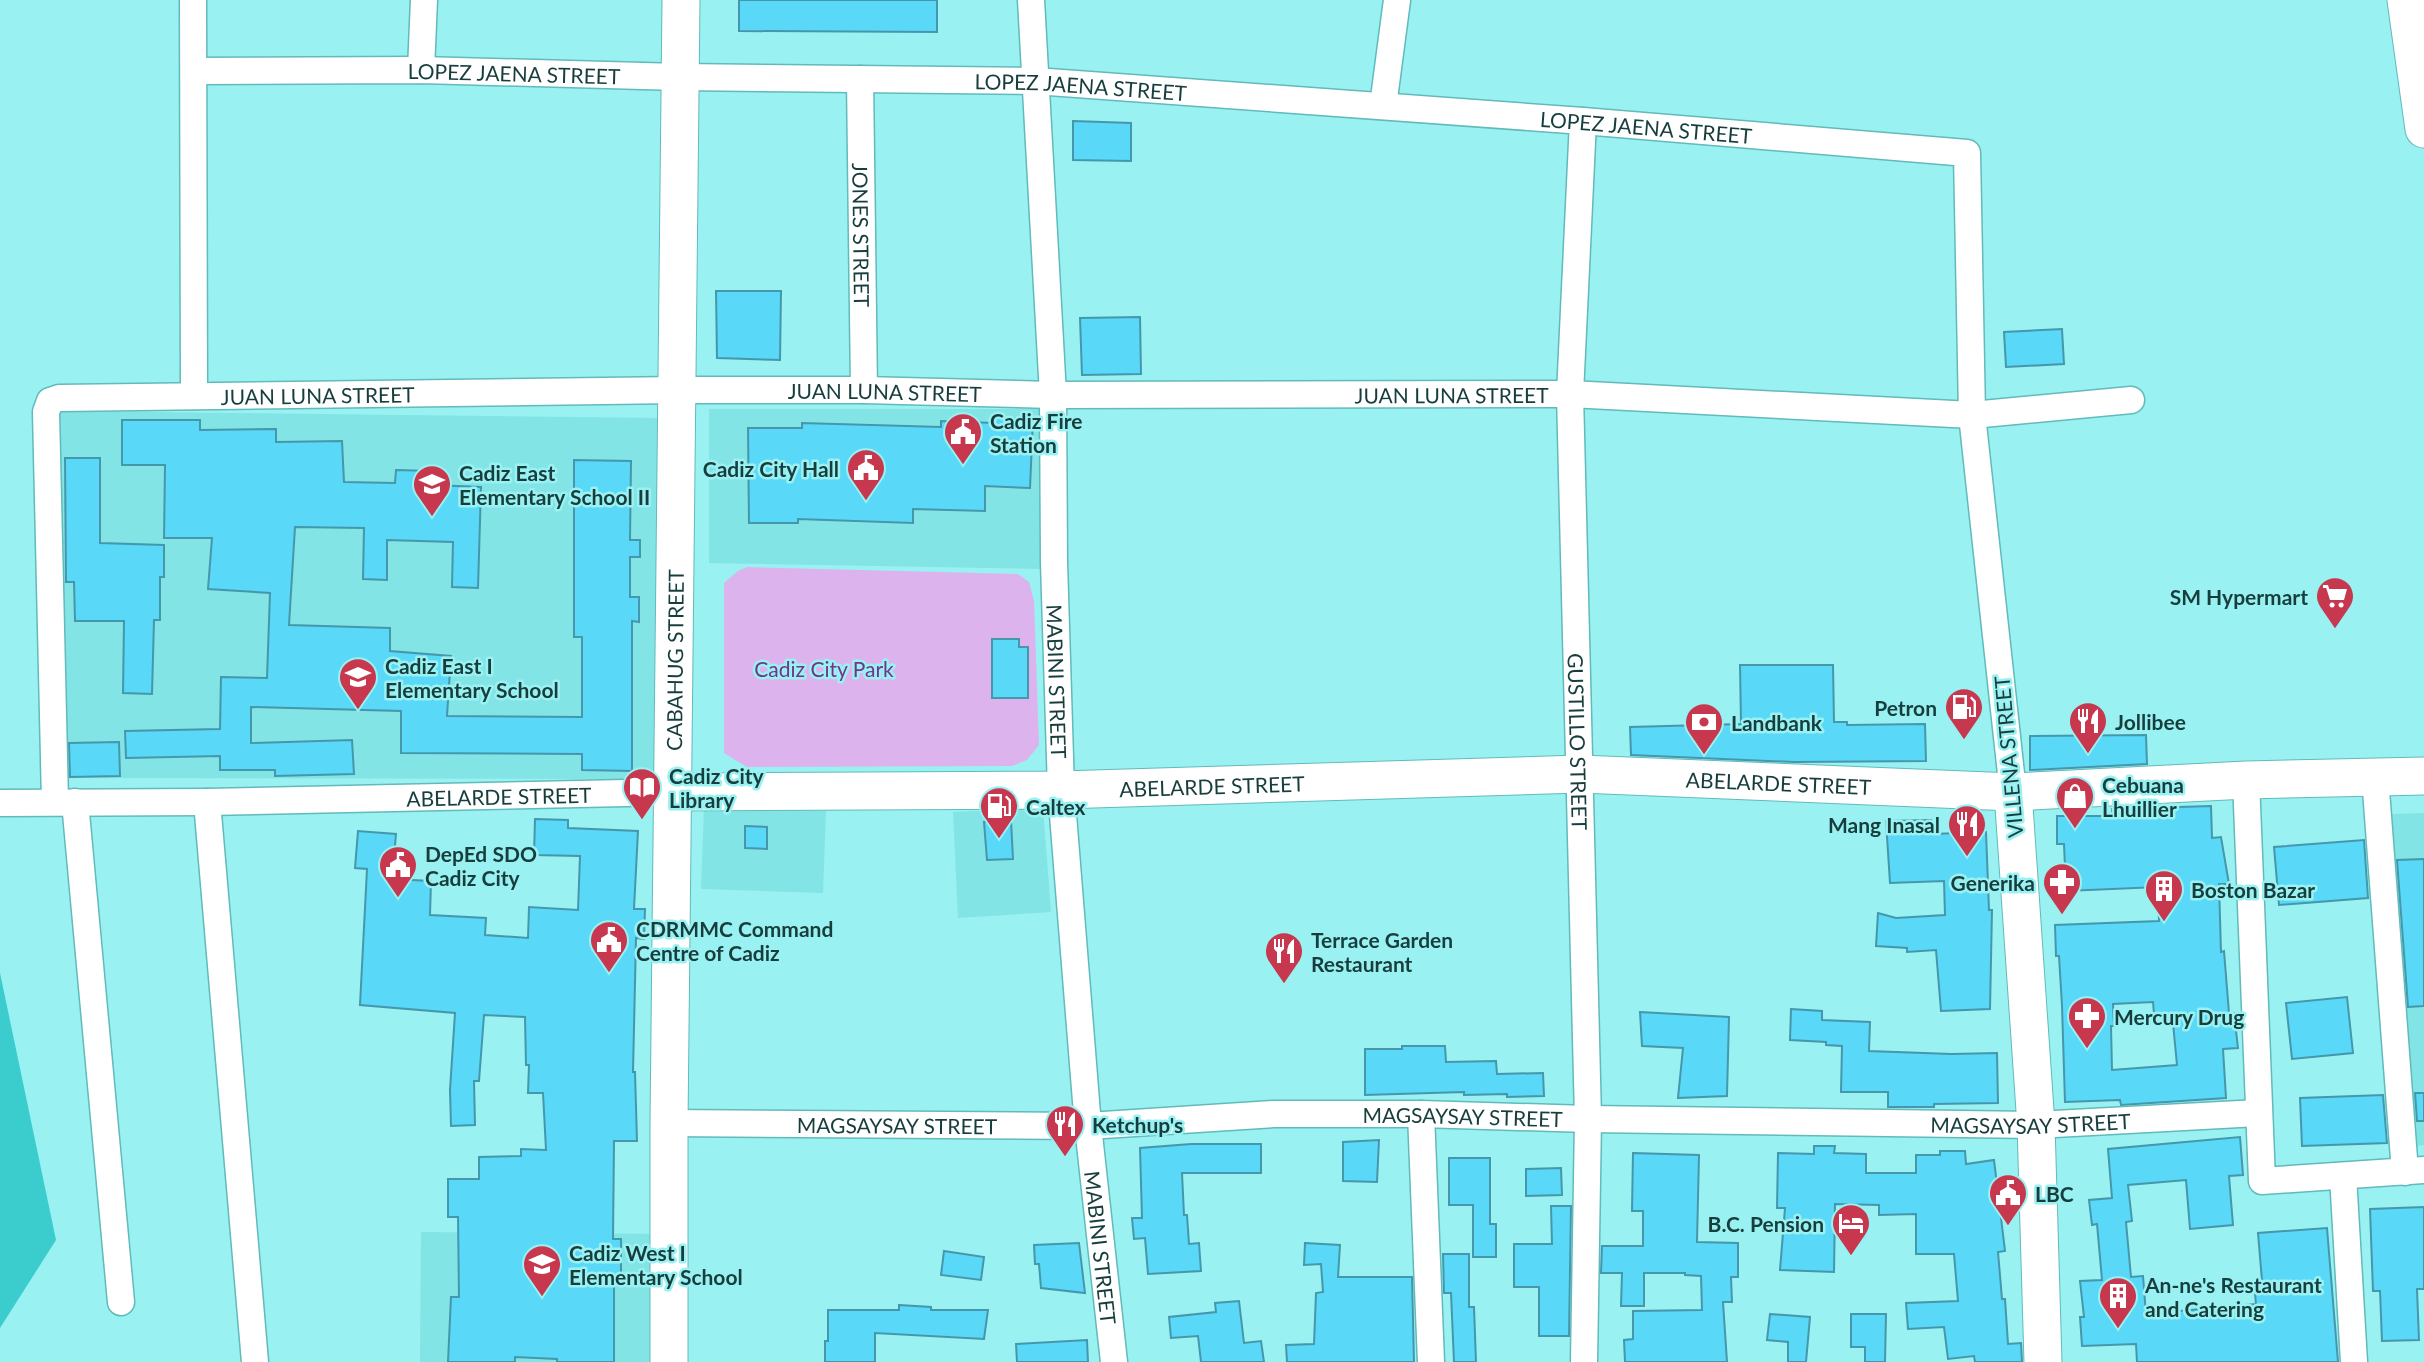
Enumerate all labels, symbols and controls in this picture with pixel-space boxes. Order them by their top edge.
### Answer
street label: LOPEZ JAENA STREET [408,57,621,88]
street label: LOPEZ JAENA STREET [974,68,1188,105]
street label: LOPEZ JAENA STREET [1539,105,1754,148]
street label: JONES STREET [849,163,875,308]
street label: JUAN LUNA STREET [788,377,983,406]
street label: JUAN LUNA STREET [221,381,415,408]
street label: JUAN LUNA STREET [1355,382,1549,407]
place label: Cadiz Fire Station [990,408,1083,457]
public building icon: Cadiz Fire Station [942,411,984,466]
public building icon: Cadiz City Hall [845,447,887,502]
place label: Cadiz City Hall [703,456,839,481]
place label: Cadiz East Elementary School II [459,460,650,509]
school or university icon: Cadiz East Elementary School II [411,463,453,518]
street label: CABAHUG STREET [660,568,687,751]
supermarket icon: SM Hypermart [2314,575,2356,630]
place label: SM Hypermart [2170,584,2308,609]
street label: MABINI STREET [1043,604,1073,759]
place label: Cadiz East I Elementary School [385,653,559,702]
street label: GUSTILLO STREET [1564,653,1593,831]
school or university icon: Cadiz East I Elementary School [337,656,379,711]
park label: Cadiz City Park [754,656,894,681]
street label: VILLENA STREET [1988,674,2028,839]
fuel station icon: Petron [1943,686,1985,741]
place label: Petron [1874,695,1937,720]
restaurant icon: Jollibee [2067,700,2109,755]
bank icon: Landbank [1683,701,1725,756]
place label: Jollibee [2115,709,2186,734]
place label: Landbank [1731,710,1823,735]
place label: Cadiz City Library [669,763,765,812]
library icon: Cadiz City Library [621,766,663,821]
street label: ABELARDE STREET [1685,766,1872,799]
street label: ABELARDE STREET [1119,770,1306,801]
place label: Cebuana Lhuillier [2102,772,2184,821]
shop icon: Cebuana Lhuillier [2054,775,2096,830]
street label: ABELARDE STREET [406,781,592,810]
fuel station icon: Caltex [978,785,1020,840]
place label: Caltex [1026,794,1086,819]
restaurant icon: Mang Inasal [1946,803,1988,858]
place label: Mang Inasal [1828,812,1940,837]
place label: DepEd SDO Cadiz City [425,841,537,890]
public building icon: DepEd SDO Cadiz City [377,844,419,899]
pharmacy icon: Generika [2041,861,2083,916]
building icon: Boston Bazar [2143,868,2185,923]
place label: Generika [1951,870,2035,895]
place label: Boston Bazar [2191,877,2315,902]
place label: CDRMMC Command Centre of Cadiz [636,916,833,965]
public building icon: CDRMMC Command Centre of Cadiz [588,919,630,974]
place label: Terrace Garden Restaurant [1311,927,1453,976]
restaurant icon: Terrace Garden Restaurant [1263,930,1305,985]
pharmacy icon: Mercury Drug [2066,995,2108,1050]
place label: Mercury Drug [2114,1004,2244,1029]
street label: MAGSAYSAY STREET [1362,1102,1564,1131]
restaurant icon: Ketchup's [1044,1103,1086,1158]
street label: MAGSAYSAY STREET [1930,1107,2132,1138]
street label: MAGSAYSAY STREET [797,1111,998,1138]
place label: Ketchup's [1092,1112,1183,1137]
street label: MABINI STREET [1081,1169,1122,1326]
public building icon: LBC [1987,1172,2029,1227]
place label: LBC [2035,1181,2074,1206]
hotel icon: B.C. Pension [1830,1202,1872,1257]
place label: B.C. Pension [1708,1211,1824,1236]
place label: Cadiz West I Elementary School [569,1240,743,1289]
school or university icon: Cadiz West I Elementary School [521,1243,563,1298]
place label: An-ne's Restaurant and Catering [2144,1272,2322,1321]
building icon: An-ne's Restaurant and Catering [2097,1275,2139,1330]

